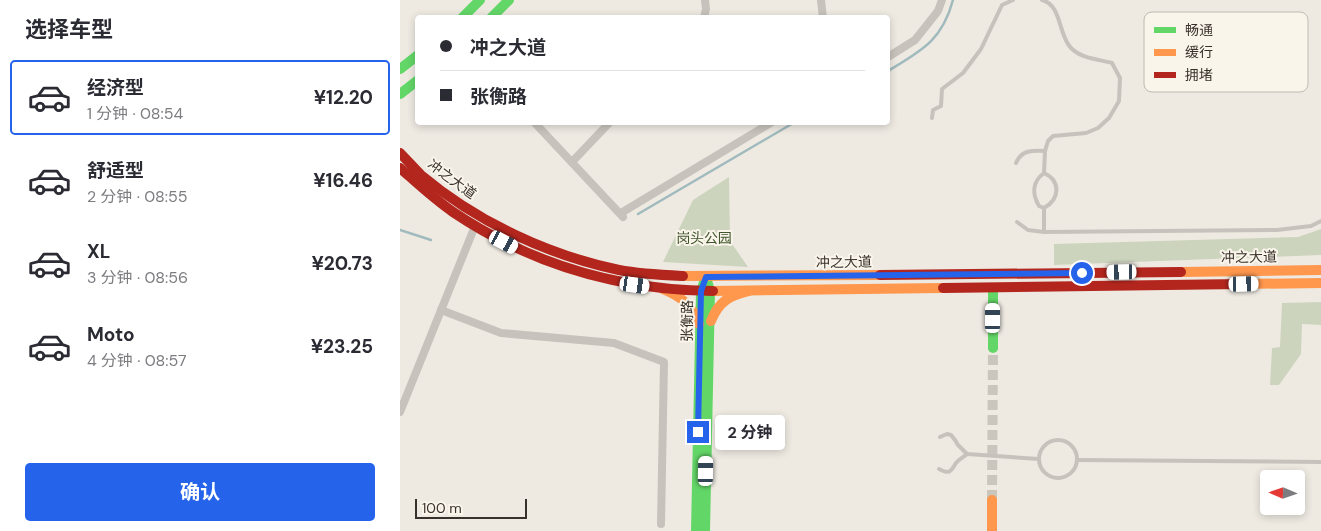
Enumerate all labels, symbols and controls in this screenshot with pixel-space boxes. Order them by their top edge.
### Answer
legend [1144,12,1308,92]
text: 选择车型 [25,15,113,44]
text: 畅通 [1185,21,1213,39]
text: 冲之大道 [470,35,546,60]
text: 缓行 [1185,43,1213,61]
text: 拥堵 [1185,66,1213,84]
icon: car [27,75,72,120]
text: 经济型 [87,75,144,100]
text: 张衡路 [470,84,527,109]
text: ¥12.20 [314,85,373,110]
text: 1 分钟 · 08:54 [87,103,183,124]
street label: 冲之大道 [424,155,480,203]
icon: car [27,158,72,203]
text: 舒适型 [87,158,144,183]
text: ¥16.46 [313,168,373,193]
text: 2 分钟 · 08:55 [87,186,188,207]
car [487,228,520,256]
park label: 岗头公园 [676,229,732,247]
text: XL [87,239,110,264]
icon: car [27,241,72,286]
street label: 冲之大道 [1221,248,1277,266]
text: ¥20.73 [311,251,373,276]
street label: 冲之大道 [816,253,872,271]
route start [1071,262,1093,284]
car [1106,264,1137,280]
text: 3 分钟 · 08:56 [87,267,188,288]
car [619,275,650,295]
car [1228,276,1259,292]
street label: 张衡路 [678,300,696,342]
car [985,303,1000,333]
text: Moto [87,322,135,347]
icon: car [27,324,72,369]
text: ¥23.25 [311,334,373,359]
text: 4 分钟 · 08:57 [87,350,187,371]
callout: 2 分钟 [716,414,786,450]
route end [687,421,709,443]
text: 2 分钟 [728,422,773,443]
car [698,456,713,486]
button: 确认 [25,463,375,521]
north arrow [1260,470,1305,515]
map controls [1260,470,1305,515]
scale bar [415,496,528,519]
text: 100 m [422,499,462,517]

